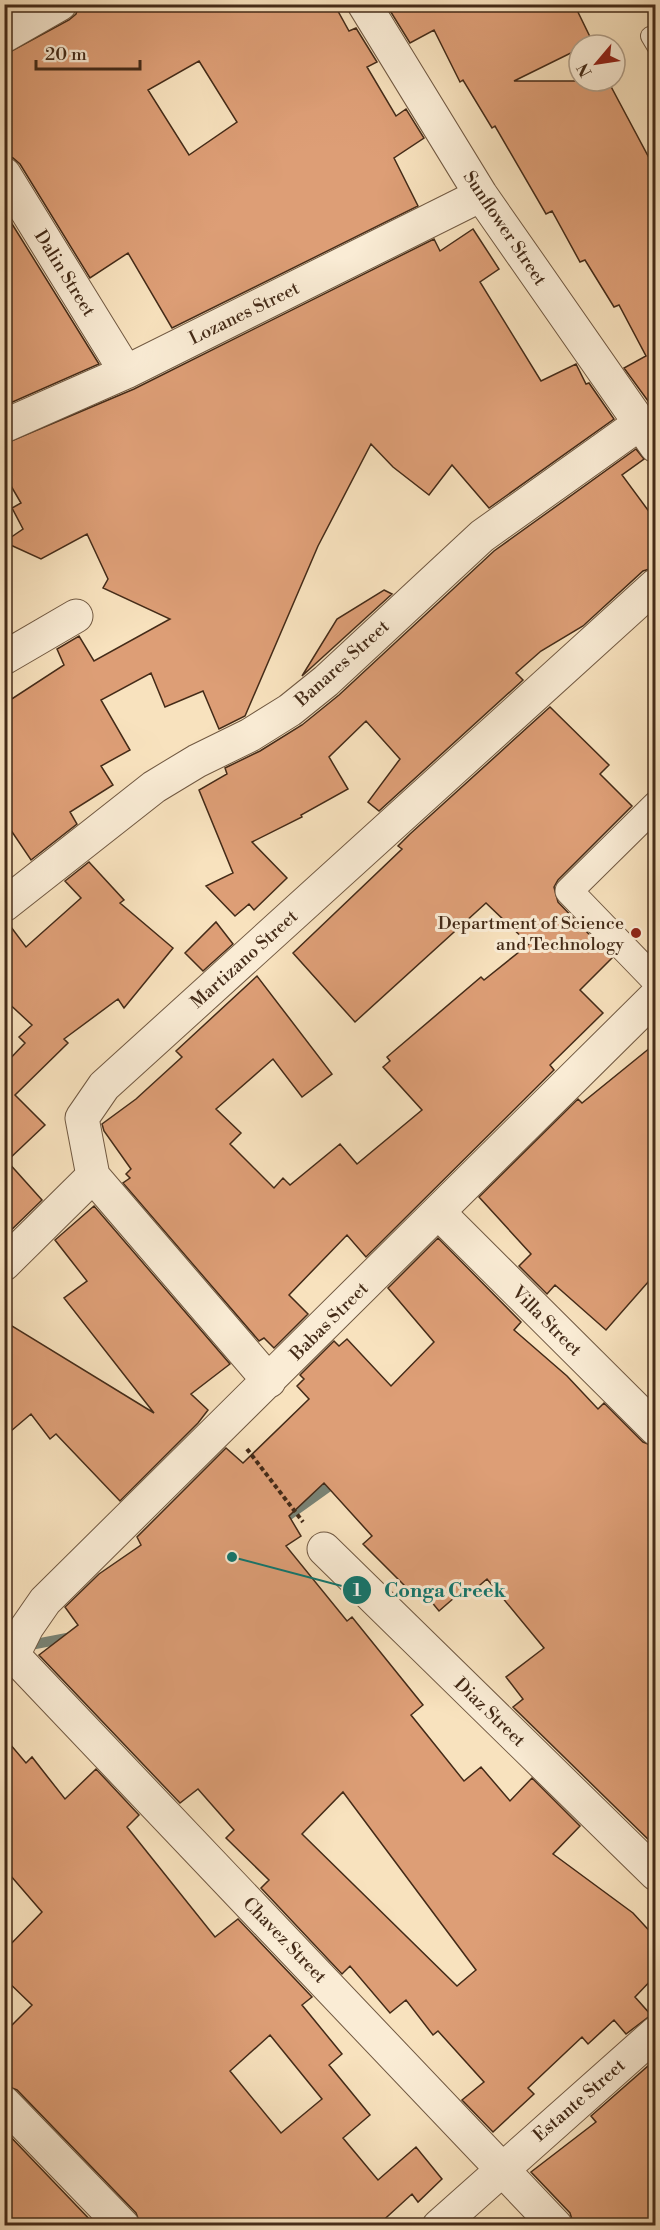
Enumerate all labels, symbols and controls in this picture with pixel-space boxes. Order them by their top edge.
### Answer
scale bar [36,33,140,71]
north arrow [567,33,627,93]
text: 20 m [45,43,87,66]
text: N [573,59,597,80]
street label: Sunflower Street [458,166,552,291]
street label: Dalin Street [29,226,101,321]
street label: Lozanes Street [185,277,304,350]
street label: Banares Street [290,615,395,712]
street label: Martizano Street [186,905,303,1014]
place label: Department of Science and Technology [438,912,624,956]
marker: Department of Science and Technology [629,926,643,940]
street label: Babas Street [285,1277,374,1366]
street label: Villa Street [506,1281,587,1362]
callout: Conga Creek [342,1571,518,1609]
text: 1 [353,1579,362,1602]
text: Conga Creek [384,1579,507,1604]
street label: Diaz Street [449,1673,531,1752]
street label: Chavez Street [238,1892,332,1989]
street label: Estante Street [528,2054,631,2147]

